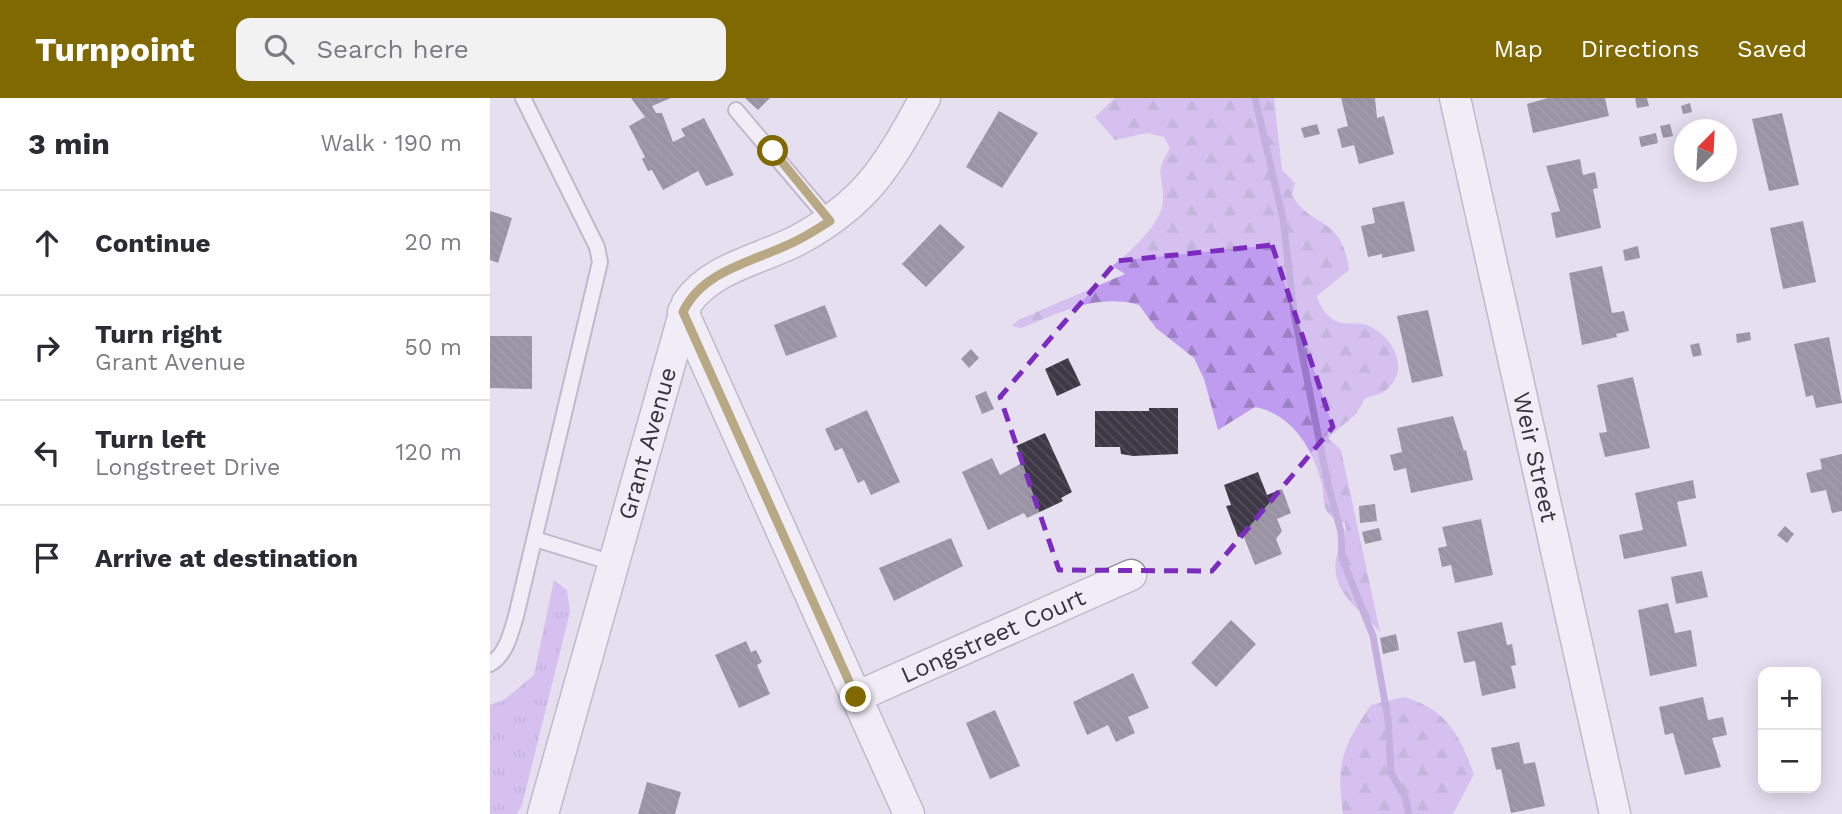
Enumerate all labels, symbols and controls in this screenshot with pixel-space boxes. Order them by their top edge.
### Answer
search box [236,18,726,81]
text: Turnpoint [35,30,194,69]
icon: search [260,30,298,68]
text: Search here [316,34,469,64]
text: Map [1494,35,1543,63]
text: Directions [1581,35,1699,63]
text: Saved [1737,35,1807,63]
north arrow [1674,119,1737,182]
text: 3 min [28,126,110,161]
text: Walk · 190 m [321,130,462,157]
route start [757,135,788,166]
icon: ahead [28,224,66,262]
text: Continue [95,228,211,258]
text: 20 m [405,229,462,256]
text: Turn right [95,319,222,349]
icon: right [28,329,66,367]
text: 50 m [405,334,462,361]
text: Grant Avenue [95,349,246,376]
street label: Grant Avenue [613,364,682,523]
street label: Weir Street [1507,390,1563,525]
text: Turn left [95,424,206,454]
icon: left [28,434,66,472]
text: 120 m [396,439,462,466]
text: Longstreet Drive [95,454,280,481]
icon: arrive [28,539,66,577]
text: Arrive at destination [95,543,358,573]
street label: Longstreet Court [897,583,1090,689]
map controls [1758,667,1821,793]
button: + [1758,667,1821,730]
route end [840,681,871,712]
button: − [1758,730,1821,793]

